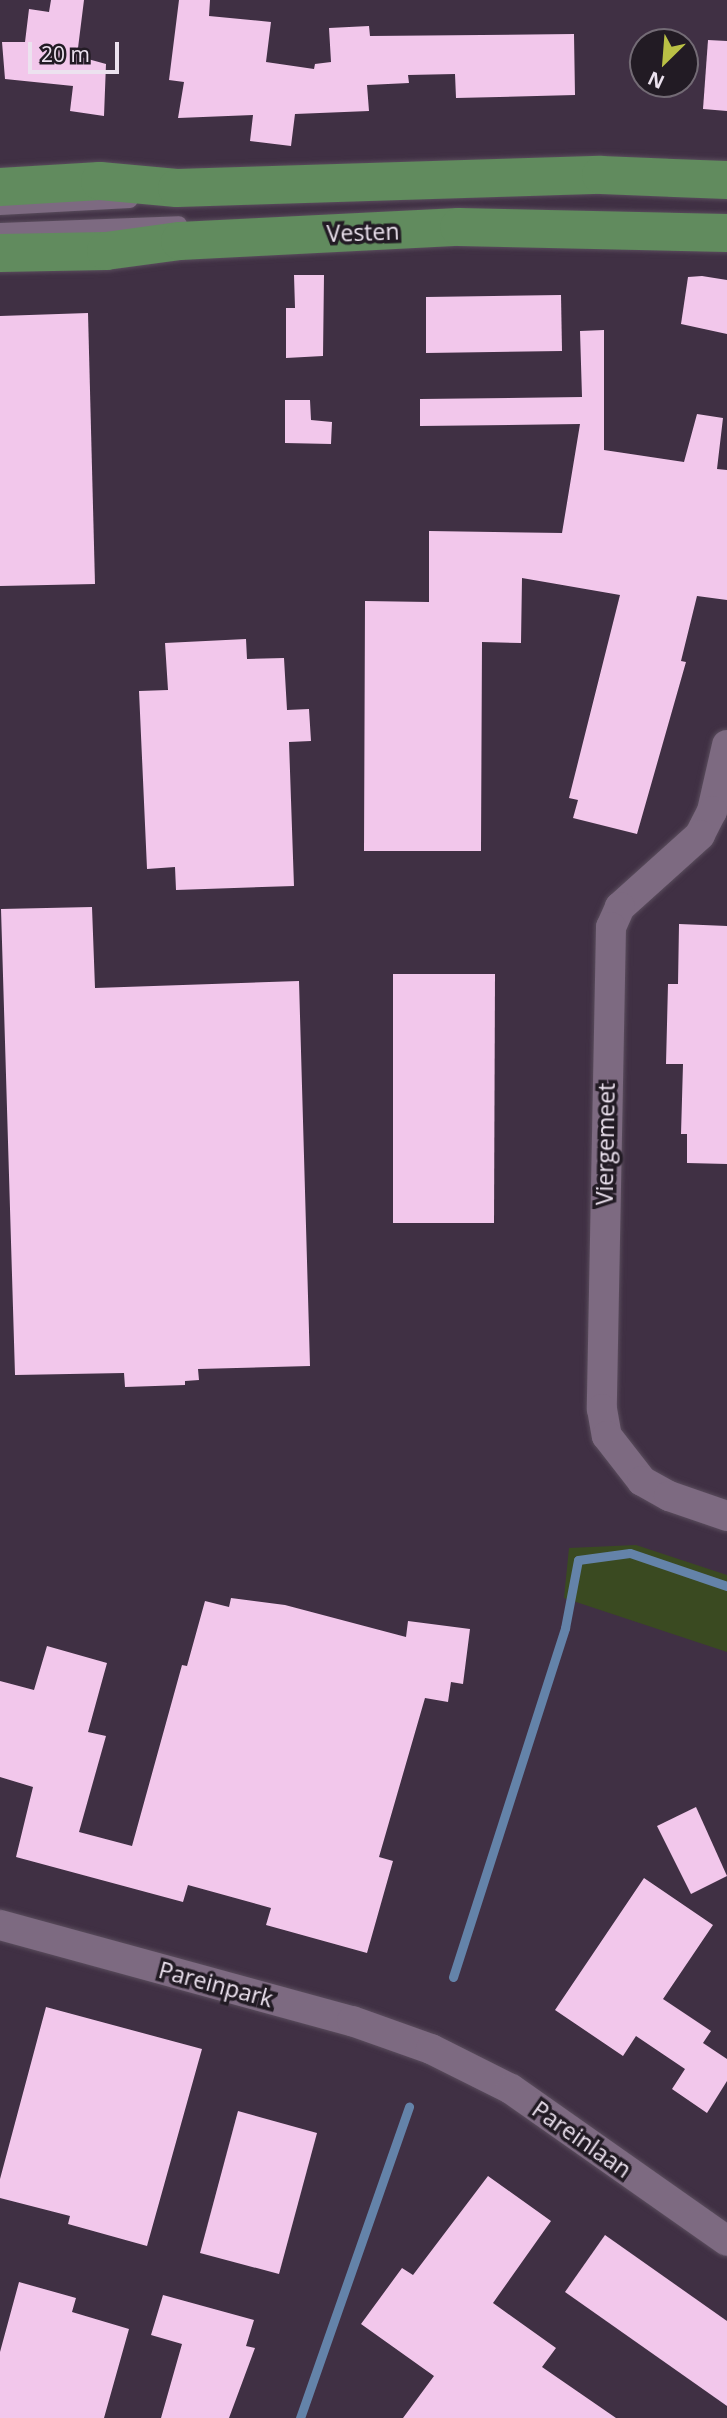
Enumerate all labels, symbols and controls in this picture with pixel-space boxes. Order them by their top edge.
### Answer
scale bar [32,28,122,72]
north arrow [629,28,699,98]
text: 20 m [41,40,90,68]
text: N [643,65,668,95]
street label: Vesten [326,217,400,247]
street label: Viergemeet [590,1082,620,1206]
street label: Pareinpark [156,1956,276,2012]
street label: Pareinlaan [527,2095,637,2183]

